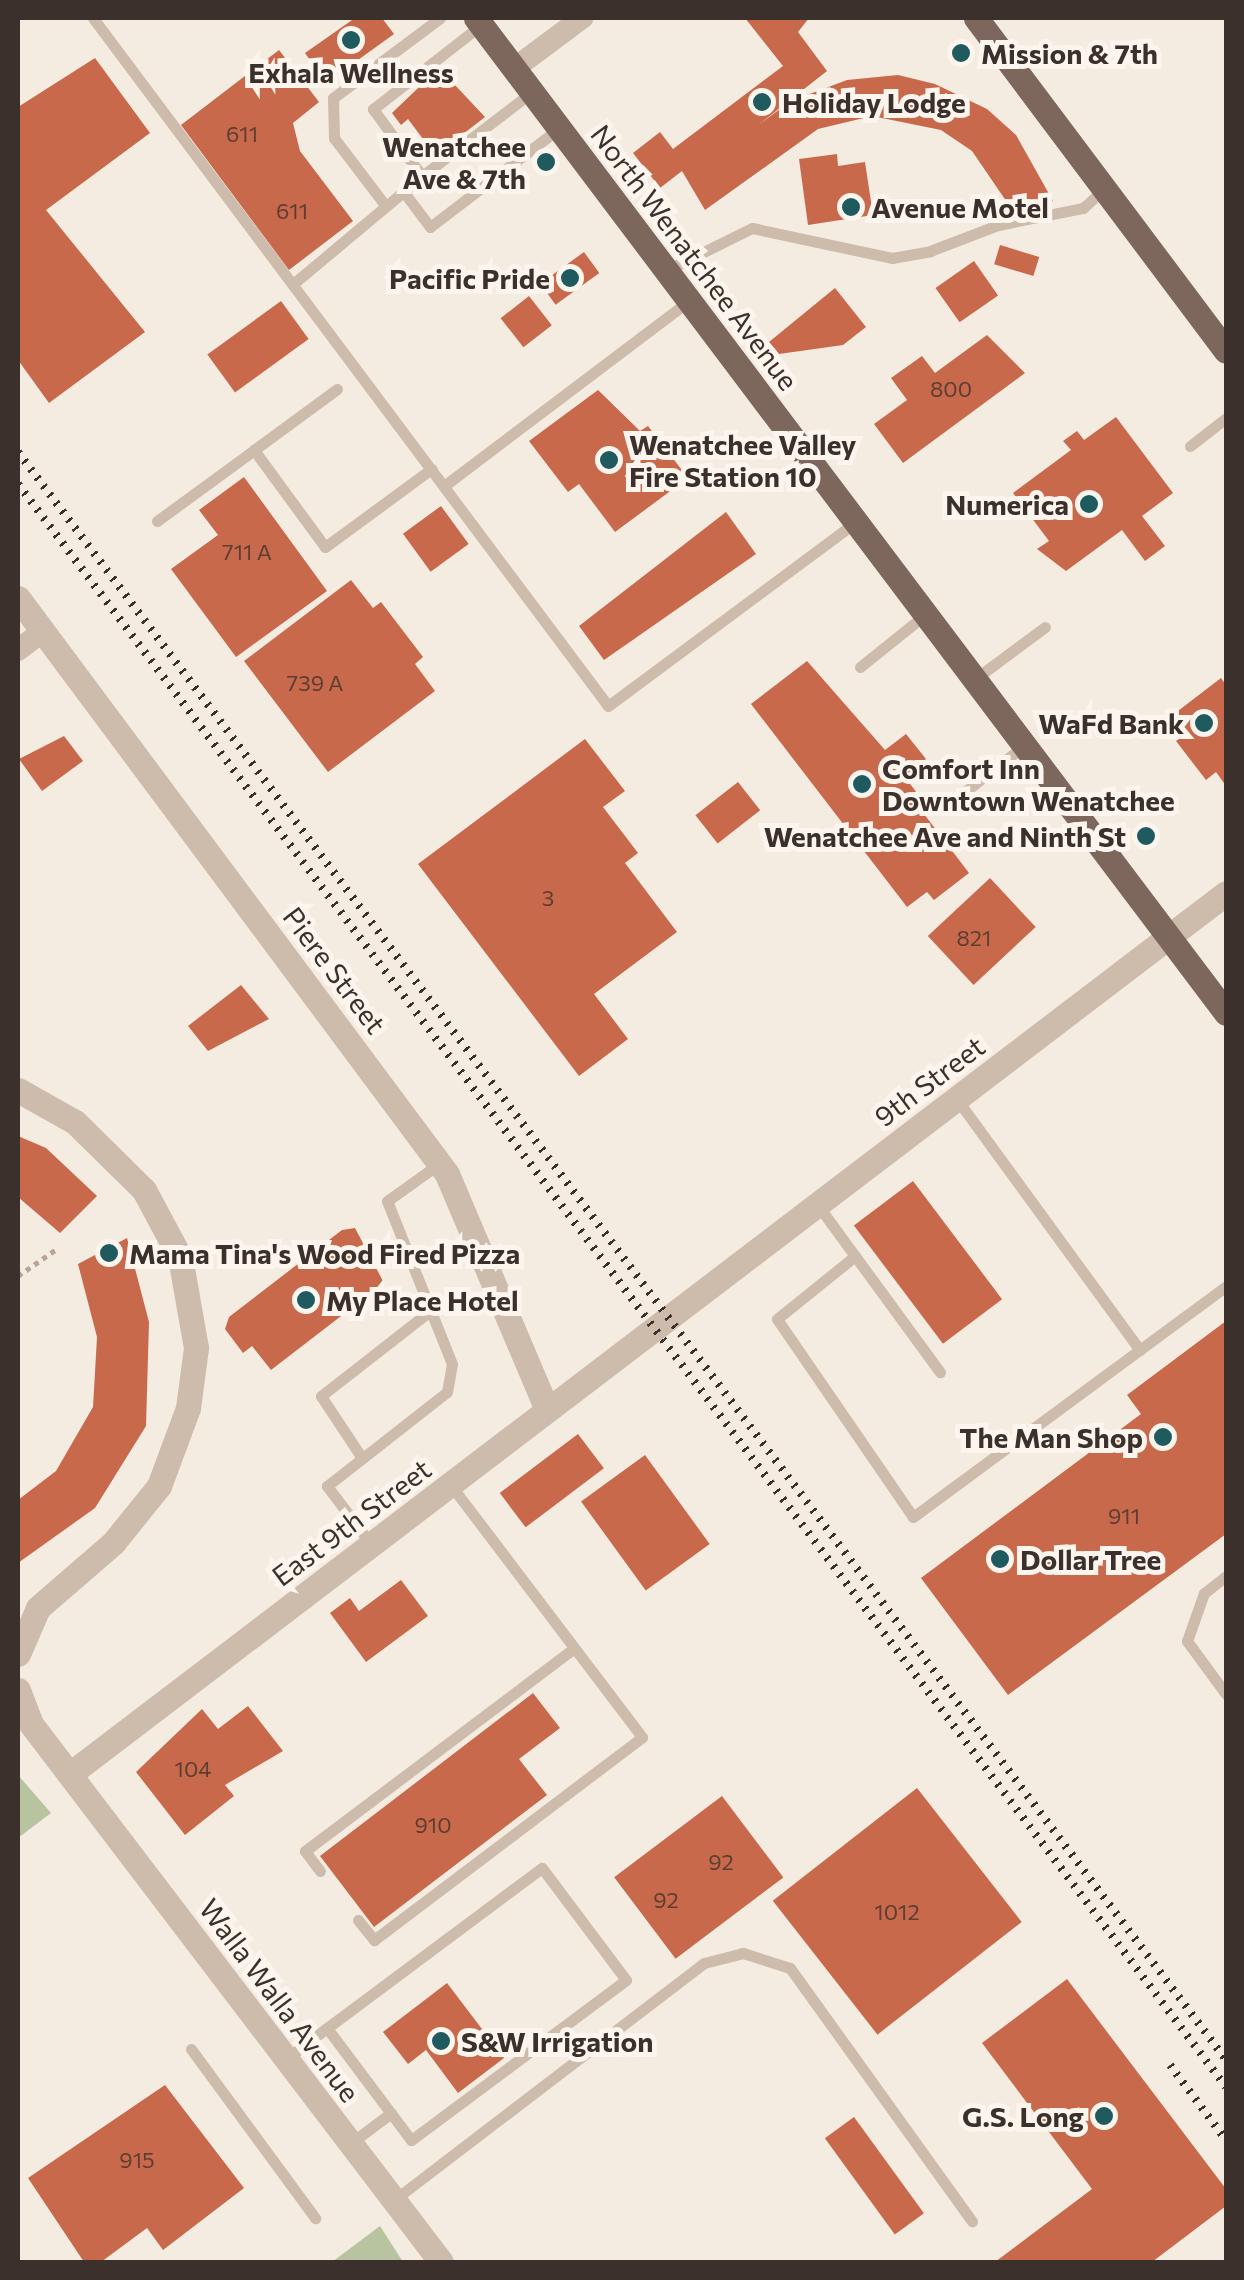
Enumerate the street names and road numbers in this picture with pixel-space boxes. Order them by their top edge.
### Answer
street label: North Wenatchee Avenue [584,118,806,396]
street label: Piere Street [277,900,393,1040]
street label: 9th Street [867,1029,991,1133]
street label: East 9th Street [265,1451,437,1593]
street label: Walla Walla Avenue [193,1892,367,2108]

